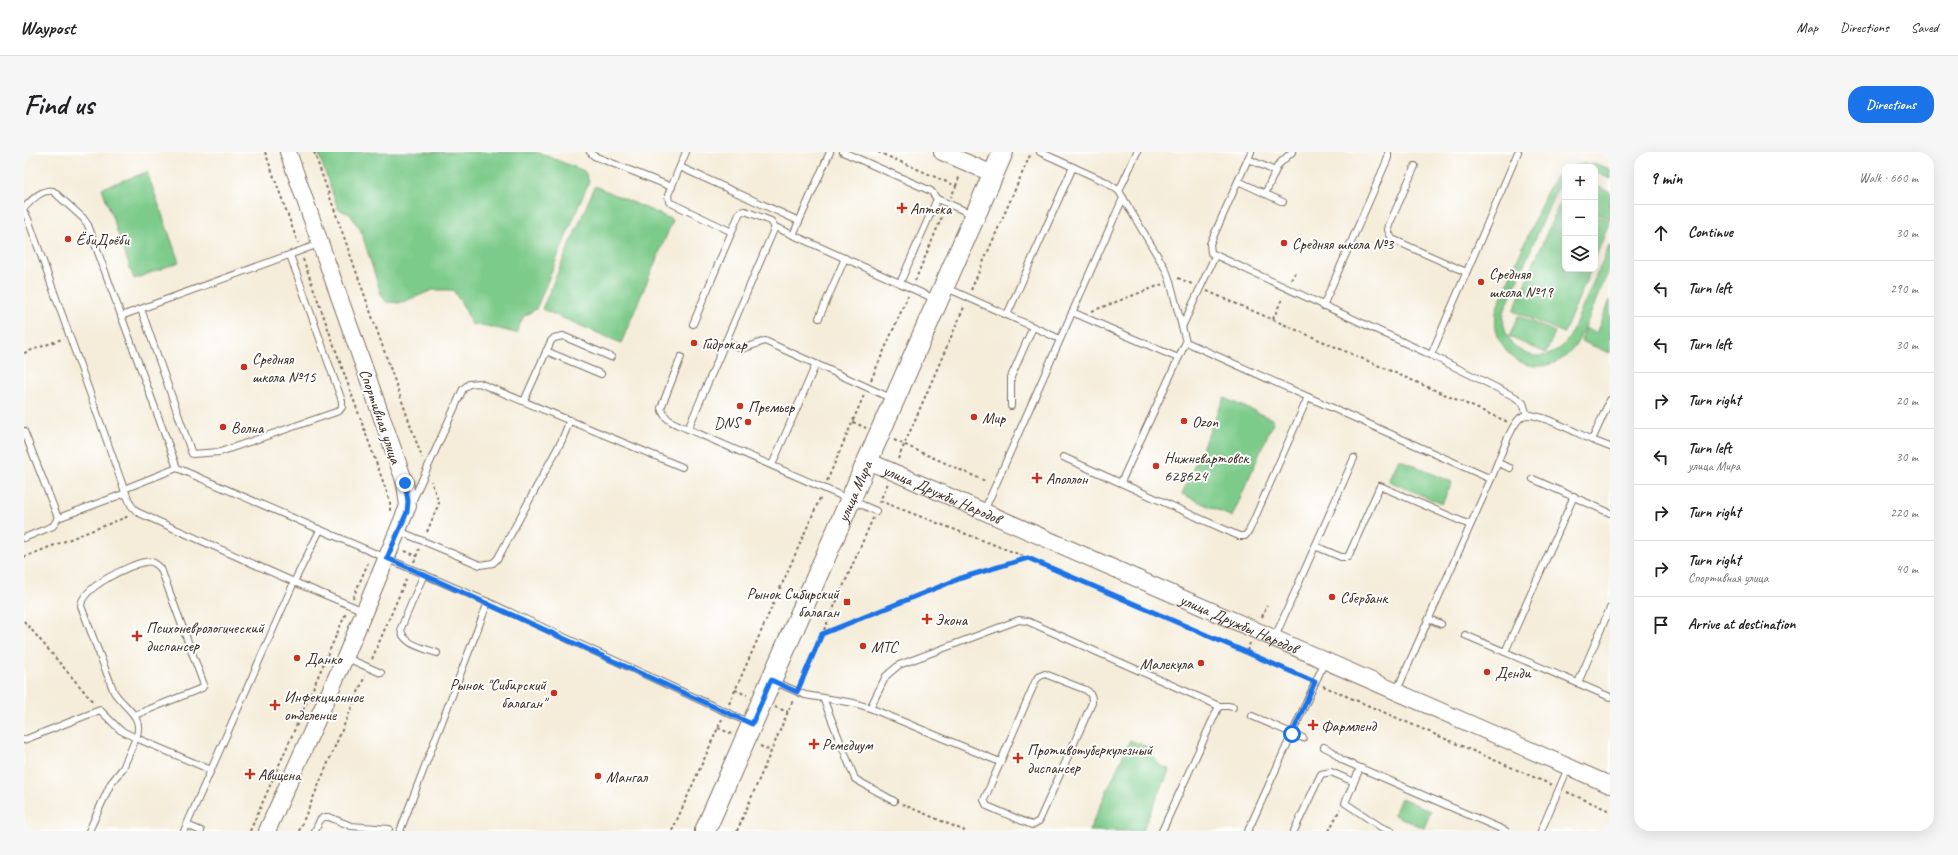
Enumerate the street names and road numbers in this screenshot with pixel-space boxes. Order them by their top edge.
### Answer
street label: Спортивная улица [354,366,406,467]
street label: улица Мира [833,457,878,526]
street label: улица Дружбы Народов [879,459,1007,530]
street label: улица Дружбы Народов [1176,589,1304,660]

